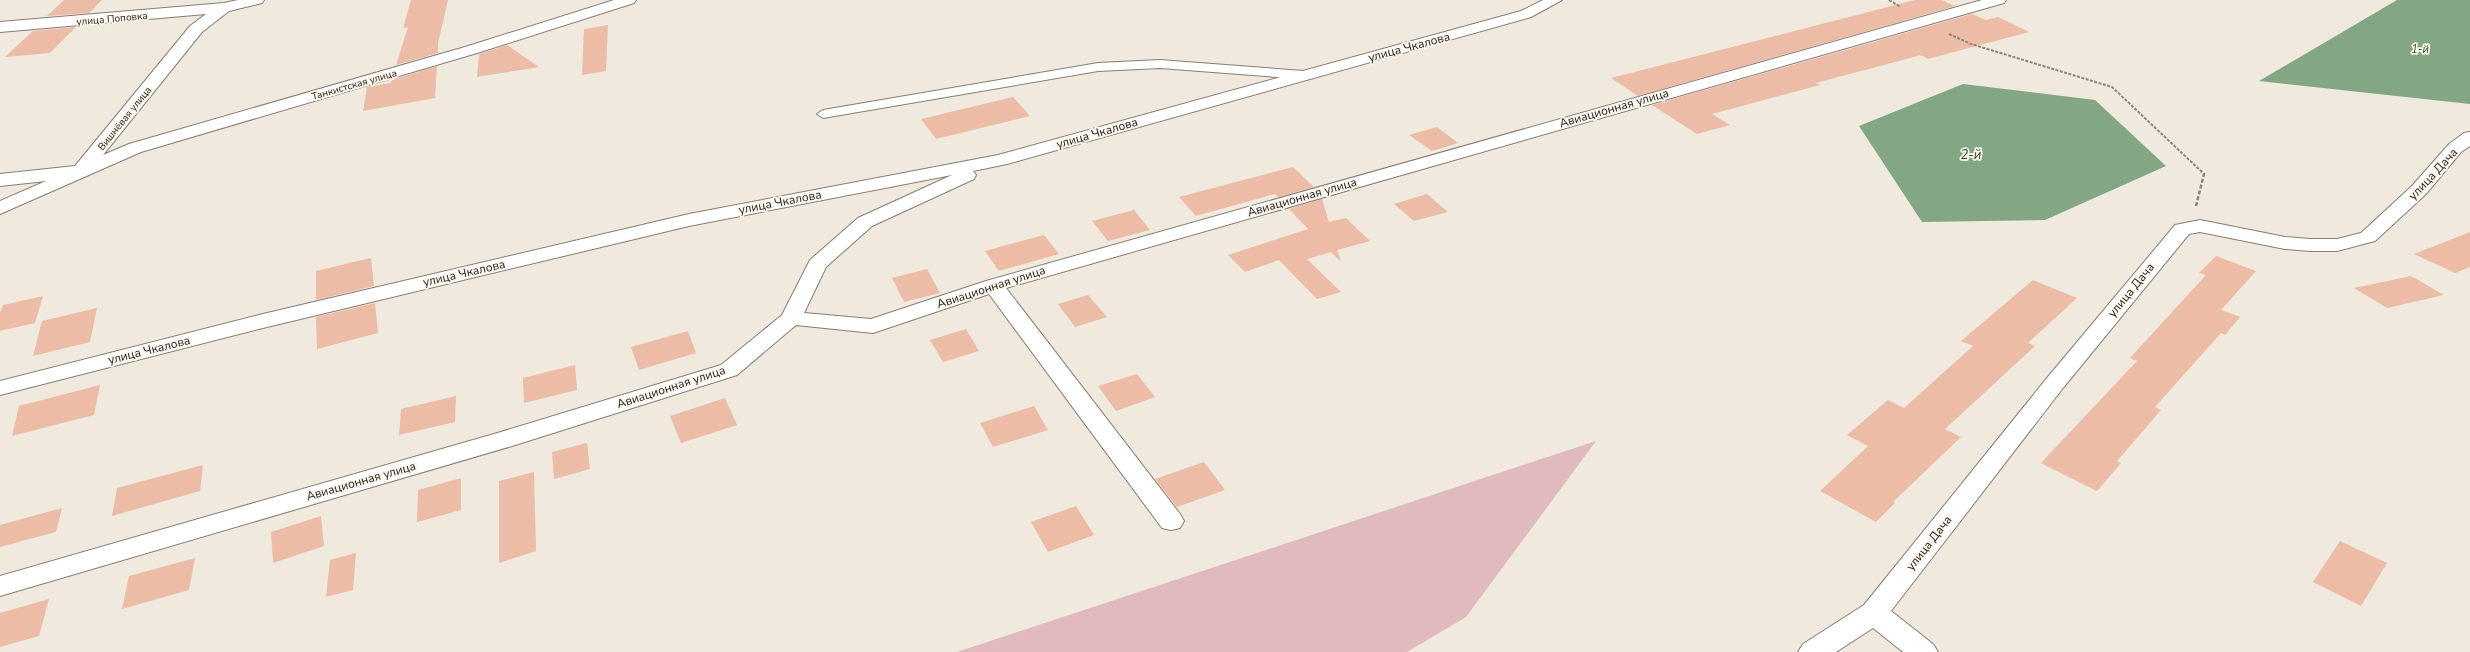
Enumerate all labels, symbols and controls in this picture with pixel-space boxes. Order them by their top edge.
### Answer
street label: улица Поповка [76,9,148,29]
street label: улица Чкалова [1366,28,1452,66]
water label: 1-й [2411,42,2429,57]
street label: Танкистская улица [310,66,399,104]
street label: Вишнёвая улица [95,84,155,154]
street label: Авиационная улица [1557,85,1671,131]
street label: улица Чкалова [1054,114,1140,152]
street label: улица Дача [2405,145,2461,203]
water label: 2-й [1961,146,1982,164]
street label: Авиационная улица [1245,174,1359,220]
street label: улица Чкалова [737,186,823,218]
street label: улица Чкалова [421,256,507,290]
street label: улица Дача [2104,260,2158,320]
street label: Авиационная улица [935,262,1047,312]
street label: улица Чкалова [106,332,192,368]
street label: Авиационная улица [615,362,727,412]
street label: Авиационная улица [304,458,418,504]
street label: улица Дача [1903,512,1955,574]

